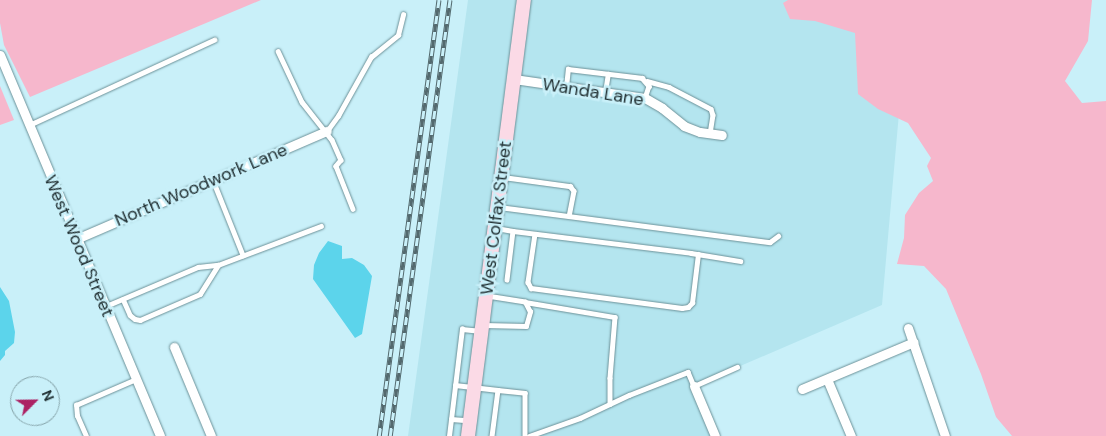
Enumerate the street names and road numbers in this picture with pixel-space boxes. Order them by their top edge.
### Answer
street label: Wanda Lane [541,73,645,111]
street label: North Woodwork Lane [111,139,291,231]
street label: West Colfax Street [476,140,516,296]
street label: West Wood Street [39,172,119,320]

